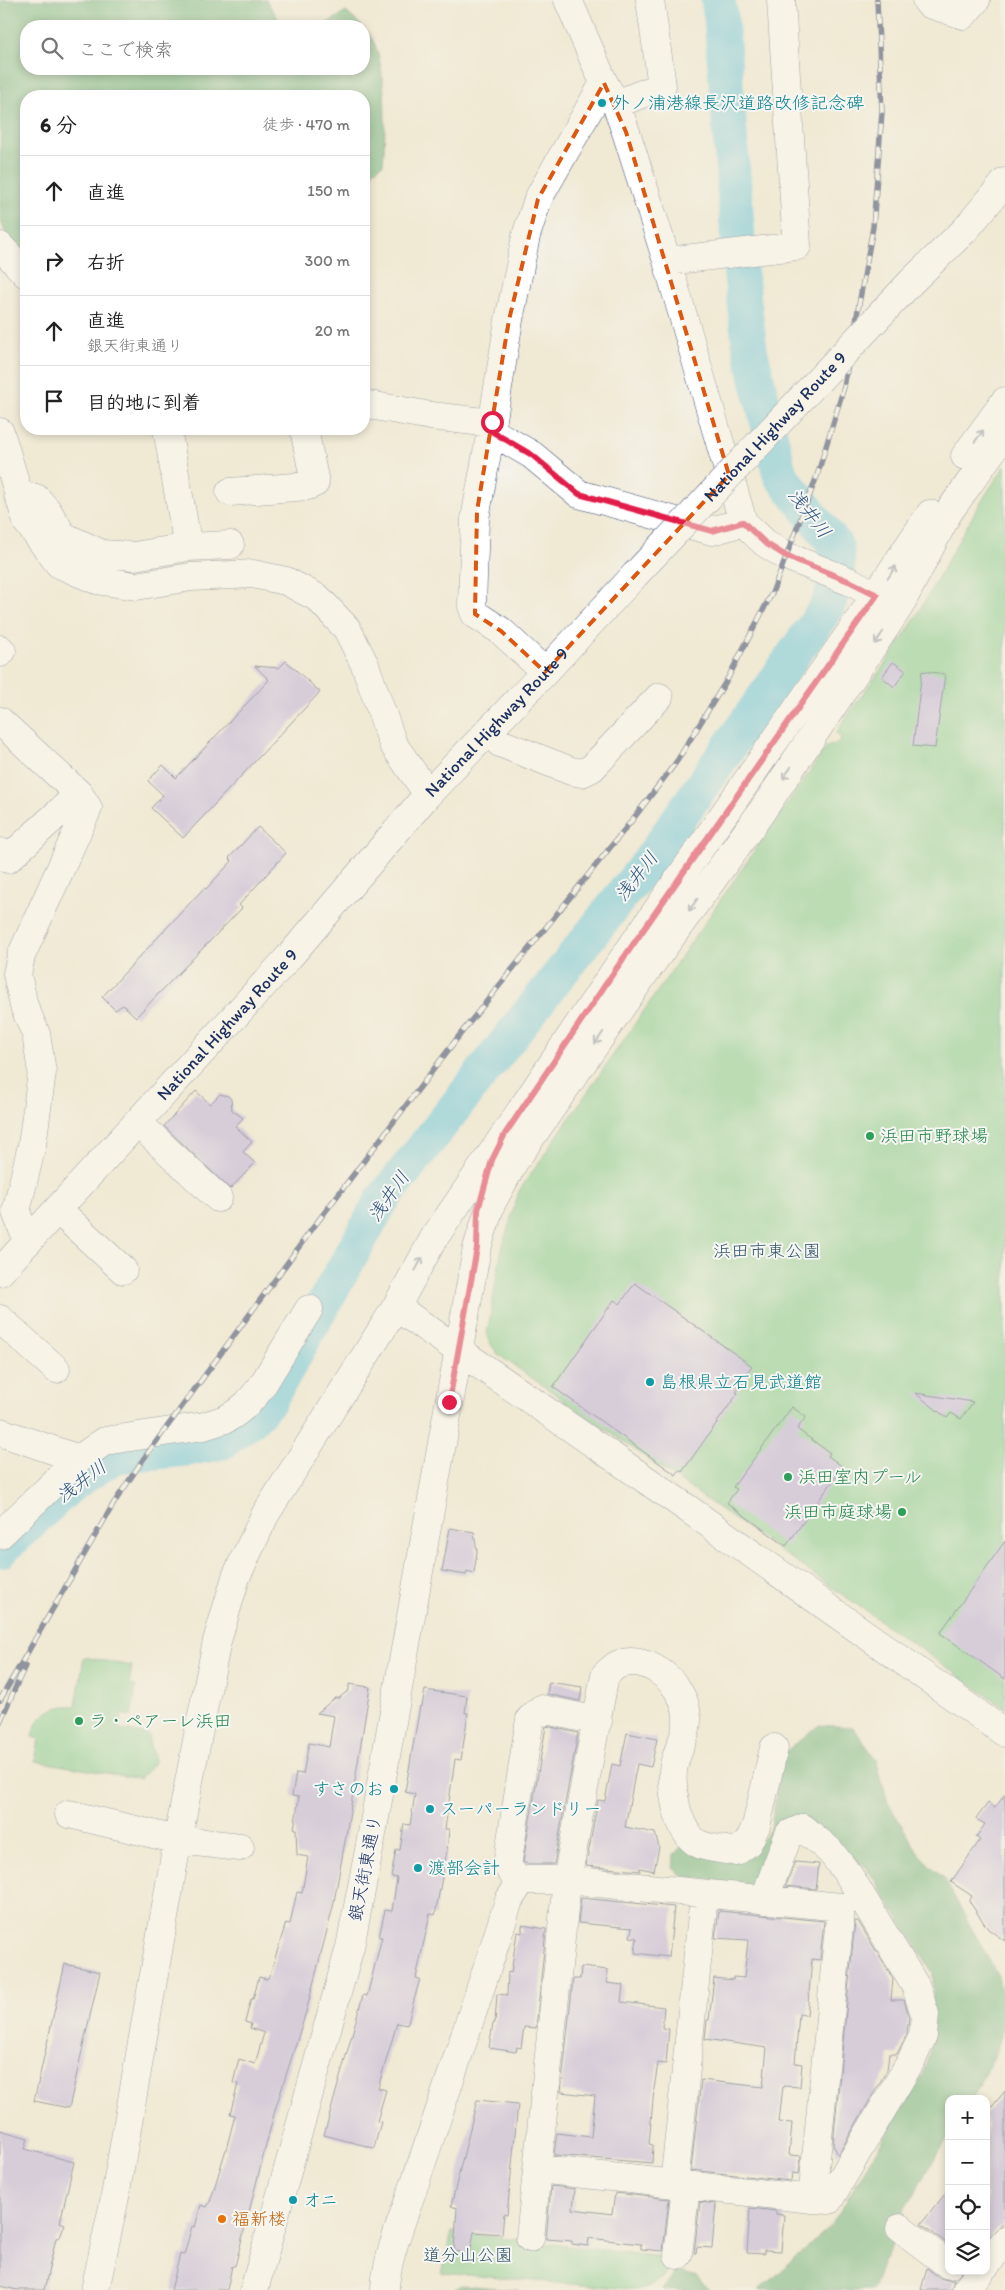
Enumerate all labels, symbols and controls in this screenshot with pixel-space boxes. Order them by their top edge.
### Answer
search box [20,20,370,75]
icon: search [38,34,66,62]
text: ここで検索 [78,38,173,61]
place label: 外ノ浦港線長沢道路改修記念碑 [612,92,864,114]
marker: 外ノ浦港線長沢道路改修記念碑 [596,97,608,109]
text: 6 分 [40,112,77,137]
text: 徒歩 · 470 m [262,115,350,134]
icon: ahead [40,177,68,205]
text: 直進 [87,181,125,204]
text: 150 m [307,181,350,200]
icon: right [40,247,68,275]
text: 右折 [87,251,125,274]
text: 300 m [305,251,350,270]
text: 直進 [87,309,125,332]
icon: ahead [40,317,68,345]
text: 20 m [315,321,350,340]
text: 銀天街東通り [87,336,183,355]
street label: National Highway Route 9 [699,347,851,506]
icon: arrive [40,387,68,415]
text: 目的地に到着 [87,391,201,414]
route start [481,411,504,434]
one-way arrow [974,430,985,443]
water label: 浅井川 [783,484,836,543]
one-way arrow [887,566,897,580]
one-way arrow [873,631,883,645]
street label: National Highway Route 9 [420,643,573,802]
one-way arrow [782,765,792,779]
water label: 浅井川 [610,847,663,906]
one-way arrow [688,898,698,912]
street label: National Highway Route 9 [152,944,302,1105]
one-way arrow [594,1031,604,1045]
place label: 浜田市野球場 [880,1125,988,1147]
marker: 浜田市野球場 [864,1130,876,1142]
water label: 浅井川 [363,1166,414,1226]
park label: 浜田市東公園 [713,1240,821,1262]
one-way arrow [415,1258,425,1272]
place label: 島根県立石見武道館 [660,1371,822,1393]
marker: 島根県立石見武道館 [644,1376,656,1388]
route end [438,1391,461,1414]
water label: 浅井川 [52,1455,111,1508]
place label: 浜田室内プール [798,1466,922,1488]
marker: 浜田室内プール [782,1471,794,1483]
place label: 浜田市庭球場 [784,1501,892,1523]
marker: 浜田市庭球場 [896,1506,908,1518]
place label: ラ・ペアーレ浜田 [89,1710,232,1732]
marker: ラ・ペアーレ浜田 [73,1715,85,1727]
place label: すさのお [312,1778,384,1800]
marker: すさのお [388,1783,400,1795]
place label: スーパーランドリー [440,1798,601,1820]
marker: スーパーランドリー [424,1803,436,1815]
street label: 銀天街東通り [344,1813,386,1923]
place label: 渡部会計 [428,1857,500,1879]
marker: 渡部会計 [412,1862,424,1874]
map controls [945,2095,990,2275]
button: + [945,2095,990,2140]
button: − [945,2140,990,2185]
button: locate [945,2185,990,2230]
place label: オニ [303,2189,338,2211]
marker: オニ [287,2194,299,2206]
place label: 福新楼 [232,2208,286,2230]
marker: 福新楼 [216,2213,228,2225]
button: layers [945,2230,990,2275]
park label: 道分山公園 [423,2244,513,2266]

